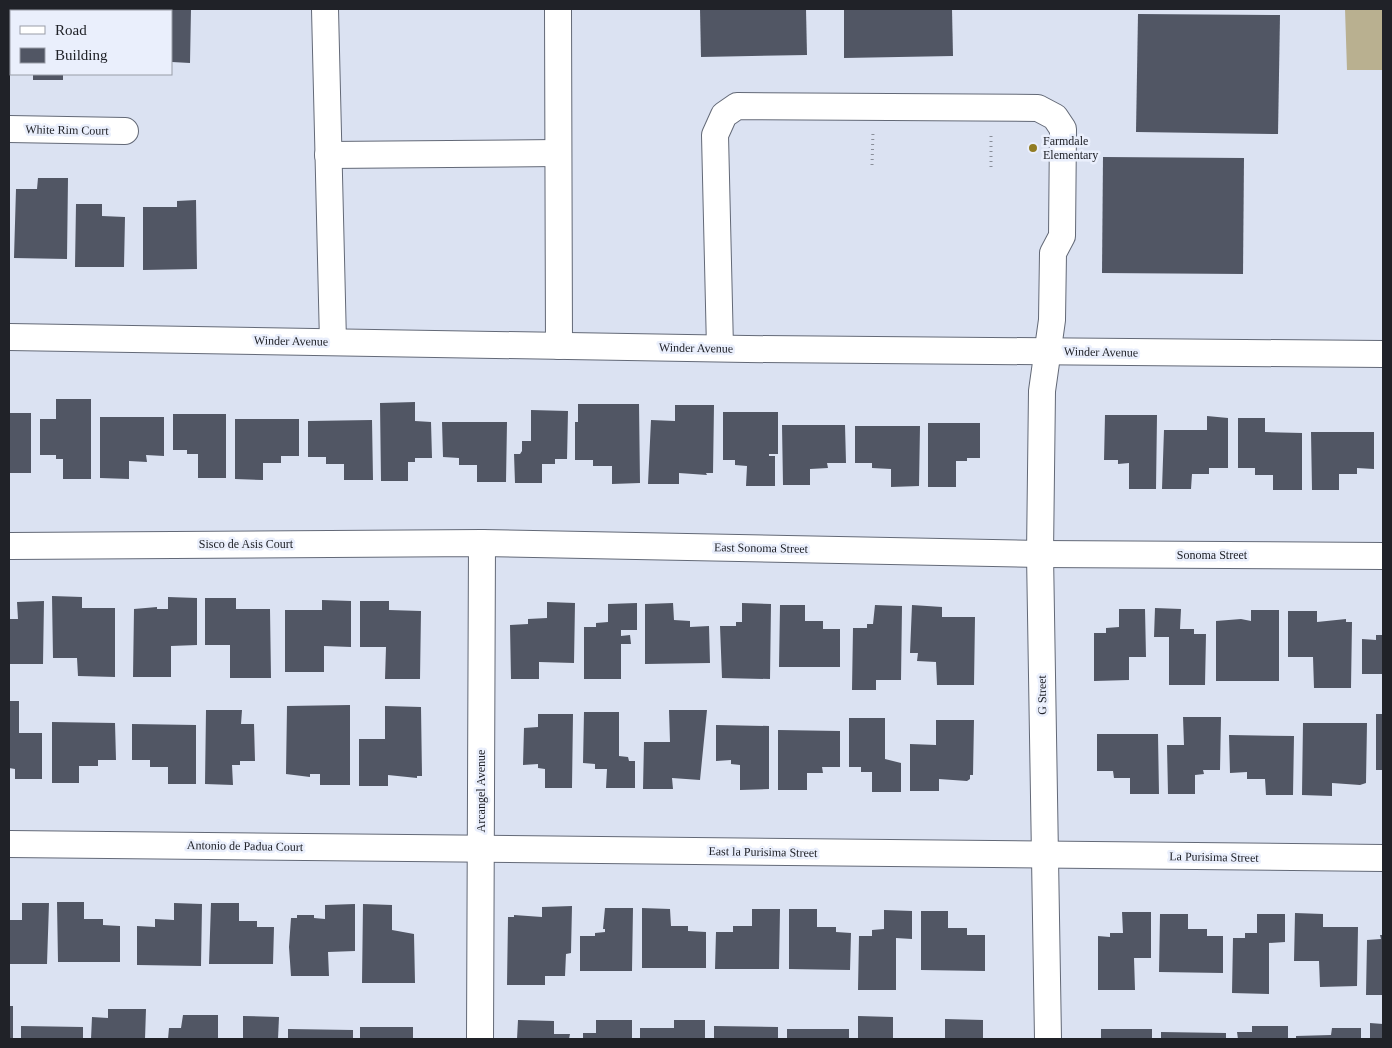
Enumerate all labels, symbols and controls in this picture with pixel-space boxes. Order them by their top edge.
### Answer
legend [10,10,172,75]
text: Road [55,22,87,38]
text: Building [55,47,108,63]
street label: White Rim Court [25,122,109,138]
place label: Farmdale Elementary [1043,134,1098,162]
marker: Farmdale Elementary [1027,142,1039,154]
street label: Winder Avenue [254,333,328,349]
street label: Winder Avenue [659,340,733,356]
street label: Winder Avenue [1064,344,1138,360]
street label: Sisco de Asis Court [199,537,294,551]
street label: East Sonoma Street [714,540,809,556]
street label: Sonoma Street [1177,548,1248,562]
street label: G Street [1035,674,1049,715]
street label: Arcangel Avenue [474,750,488,832]
street label: Antonio de Padua Court [187,838,304,854]
street label: East la Purisima Street [708,844,818,860]
street label: La Purisima Street [1169,849,1259,865]

